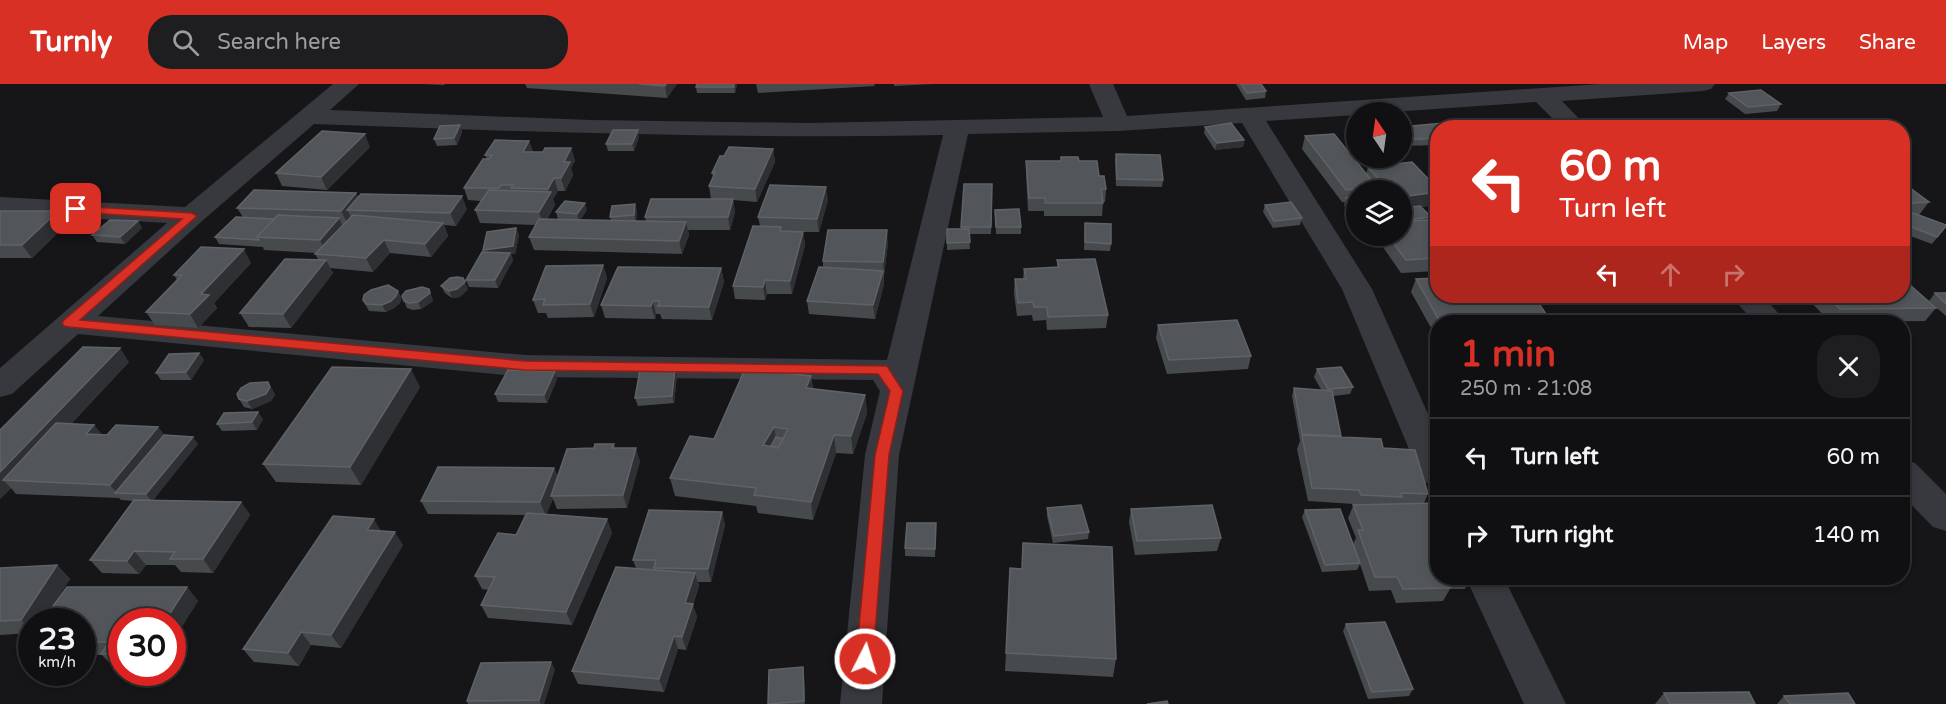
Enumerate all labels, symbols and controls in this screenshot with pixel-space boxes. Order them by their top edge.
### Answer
search box [148,15,568,69]
text: Turnly [30,25,112,59]
icon: search [169,26,202,59]
text: Search here [217,29,341,55]
text: Map [1683,30,1728,55]
text: Layers [1761,30,1826,55]
text: Share [1859,30,1916,55]
north arrow [1346,102,1412,168]
map controls [1346,102,1412,246]
text: 60 m [1559,141,1661,192]
icon: left [1460,144,1538,222]
button: layers [1346,180,1412,246]
pin [50,183,101,234]
icon: arrive [59,192,92,225]
text: Turn left [1559,192,1666,225]
icon: left [1591,258,1624,291]
icon: ahead [1654,258,1687,291]
icon: right [1717,258,1750,291]
text: 1 min [1460,333,1556,376]
button: close [1817,335,1880,398]
text: 250 m · 21:08 [1460,377,1592,401]
icon: left [1460,441,1493,474]
text: Turn left [1511,444,1599,470]
text: 60 m [1826,444,1880,470]
icon: right [1460,519,1493,552]
text: Turn right [1511,522,1613,548]
text: 140 m [1813,522,1880,548]
speed limit sign: 30 [108,608,186,686]
text: 23 [38,621,76,658]
position arrow [833,627,897,691]
text: km/h [38,653,76,671]

